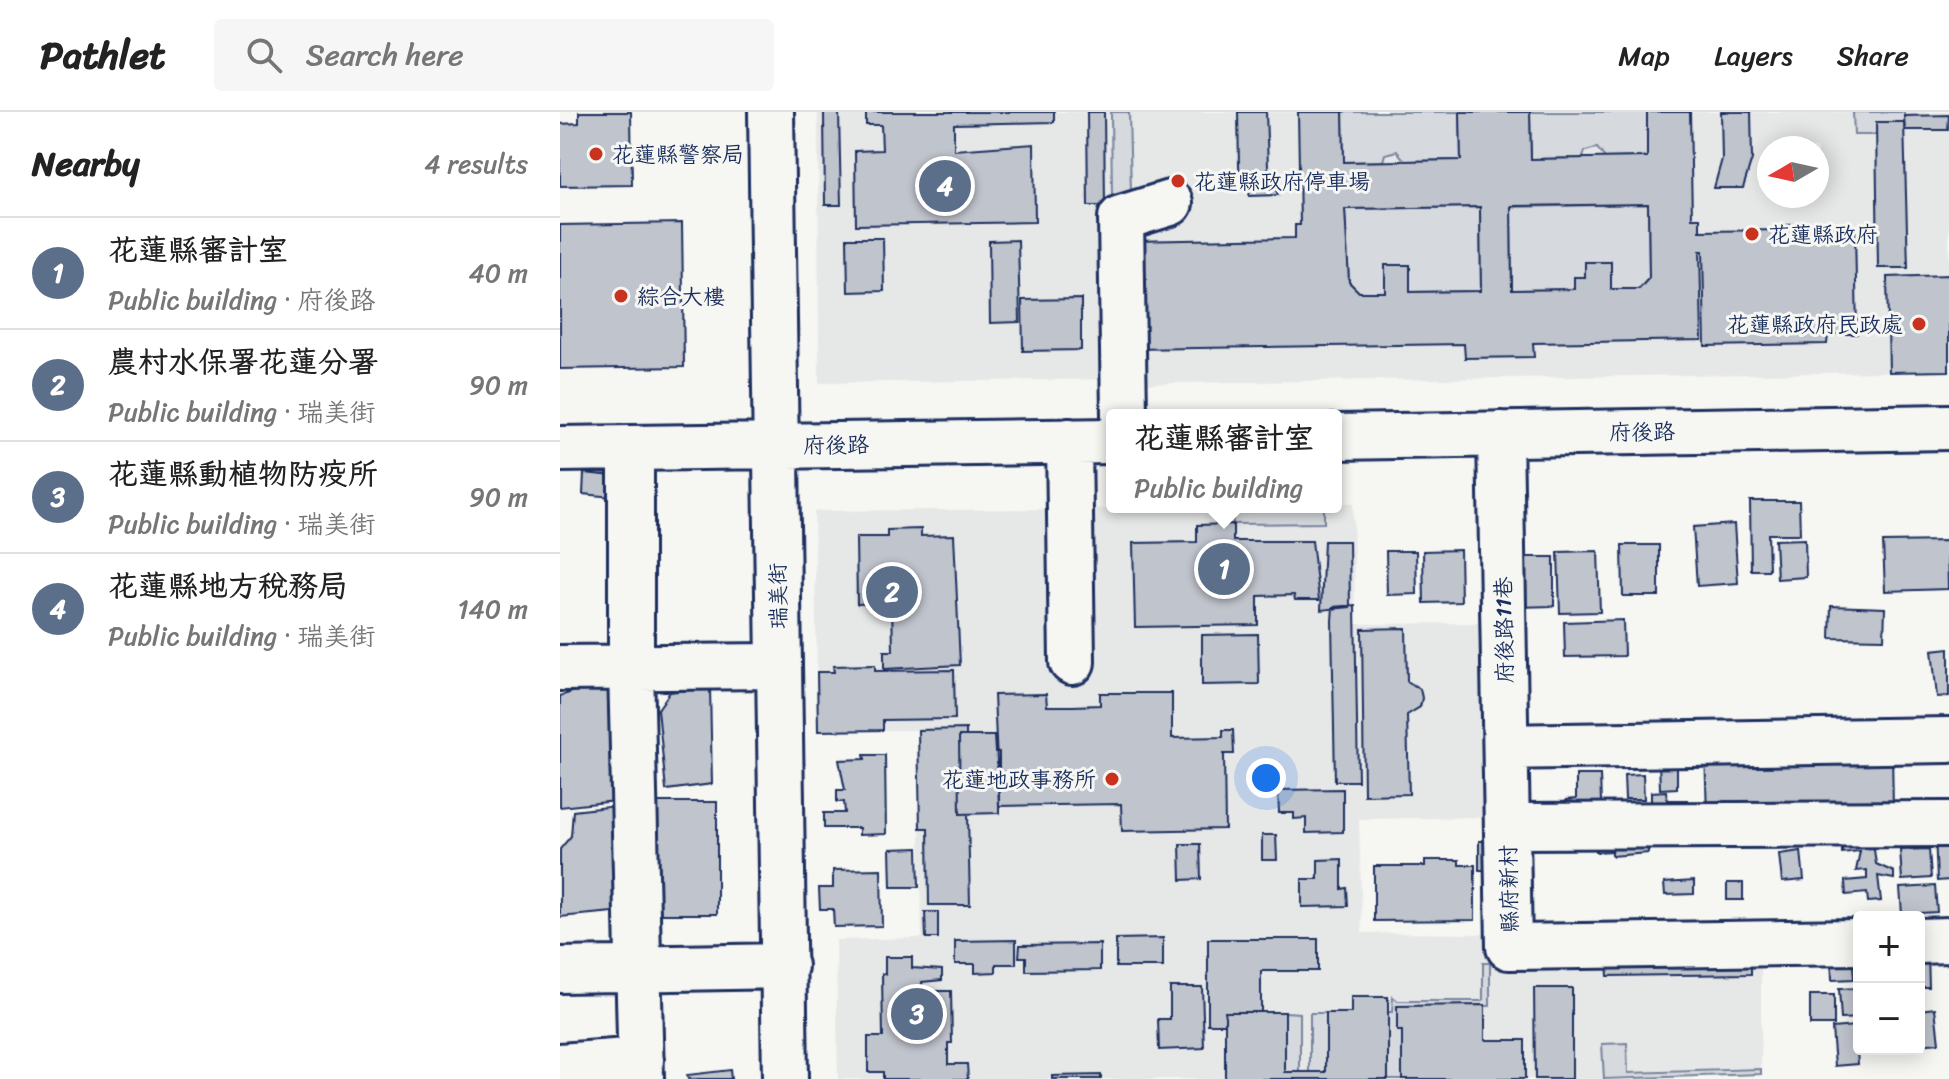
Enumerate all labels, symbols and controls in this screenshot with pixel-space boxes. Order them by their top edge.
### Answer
search box [214,19,774,91]
text: Pathlet [40,22,166,89]
text: Search here [306,28,464,82]
text: Map [1618,31,1670,80]
text: Layers [1714,31,1793,80]
text: Share [1837,31,1909,80]
icon: search [242,33,286,77]
text: Nearby [32,134,140,194]
place label: 花蓮縣警察局 [612,135,744,174]
north arrow [1757,136,1829,208]
text: 4 results [424,141,528,187]
marker: 花蓮縣警察局 [587,145,605,163]
pin: 4 [919,156,971,216]
place label: 花蓮縣政府停車場 [1194,162,1370,201]
marker: 花蓮縣政府停車場 [1169,172,1187,190]
place label: 花蓮縣政府 [1768,215,1878,254]
text: 花蓮縣審計室 [108,223,288,277]
marker: 花蓮縣政府 [1743,225,1761,243]
text: 1 [52,250,64,296]
text: 40 m [469,250,528,296]
text: Public building · 府後路 [108,277,376,323]
place label: 綜合大樓 [637,277,725,316]
marker: 綜合大樓 [612,287,630,305]
place label: 花蓮縣政府民政處 [1727,305,1903,344]
marker: 花蓮縣政府民政處 [1910,315,1928,333]
text: 農村水保署花蓮分署 [108,335,378,389]
text: 2 [50,362,66,408]
text: 90 m [469,362,528,408]
text: Public building · 瑞美街 [108,389,376,435]
popup [1106,409,1342,513]
text: 花蓮縣審計室 [1134,411,1314,465]
street label: 府後路 [1609,412,1675,452]
street label: 府後路 [803,425,869,465]
text: 花蓮縣動植物防疫所 [108,447,378,501]
text: Public building [1134,465,1303,511]
text: 3 [51,474,65,520]
text: 90 m [469,474,528,520]
text: Public building · 瑞美街 [108,501,376,547]
pin: 1 [1198,539,1250,599]
text: 花蓮縣地方稅務局 [108,559,348,613]
pin: 2 [866,562,918,622]
street label: 瑞美街 [758,563,798,629]
street label: 府後路11巷 [1484,576,1524,684]
text: 4 [50,586,66,632]
text: 140 m [457,586,528,632]
text: Public building · 瑞美街 [108,613,376,659]
your location [1246,758,1286,798]
place label: 花蓮地政事務所 [942,760,1096,799]
marker: 花蓮地政事務所 [1103,770,1121,788]
street label: 縣府新村 [1489,845,1529,933]
map controls [1853,911,1925,1055]
button: + [1853,911,1925,983]
button: − [1853,983,1925,1055]
pin: 3 [891,984,943,1044]

